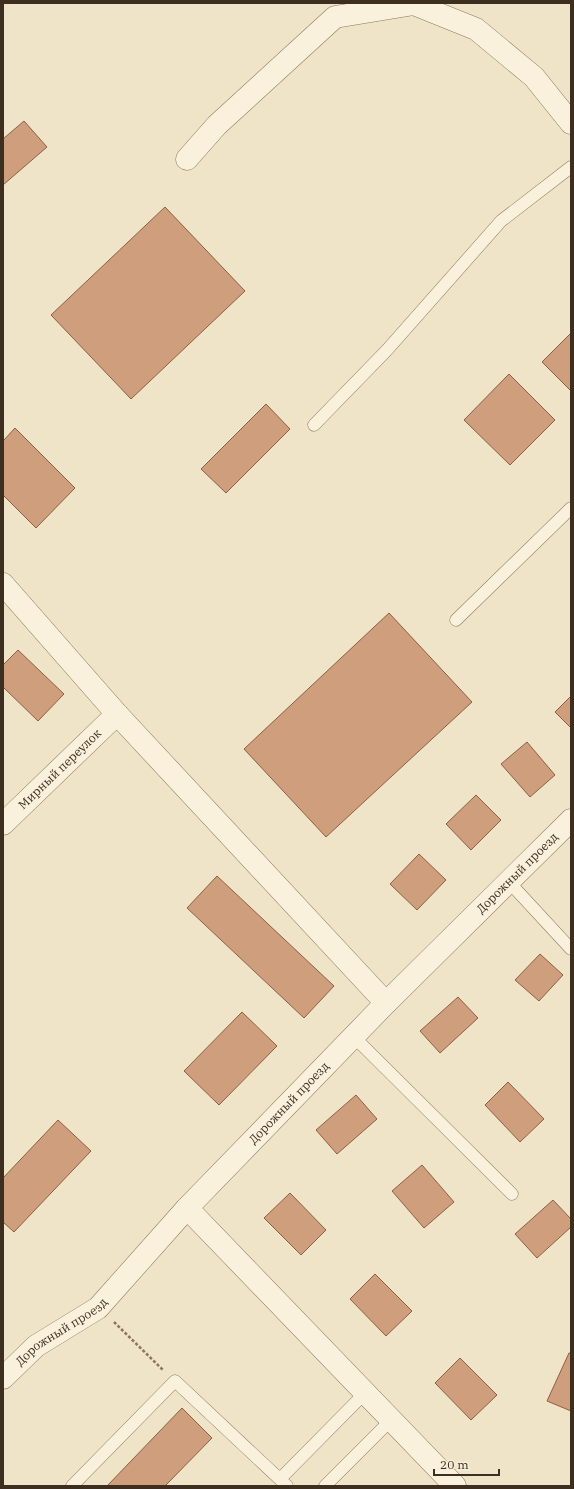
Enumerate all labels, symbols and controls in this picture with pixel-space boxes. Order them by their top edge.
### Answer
street label: Мирный переулок [15,725,104,812]
street label: Дорожный проезд [473,829,561,916]
street label: Дорожный проезд [245,1058,332,1147]
street label: Дорожный проезд [12,1295,110,1369]
scale bar [434,1451,499,1477]
text: 20 m [440,1457,469,1472]

